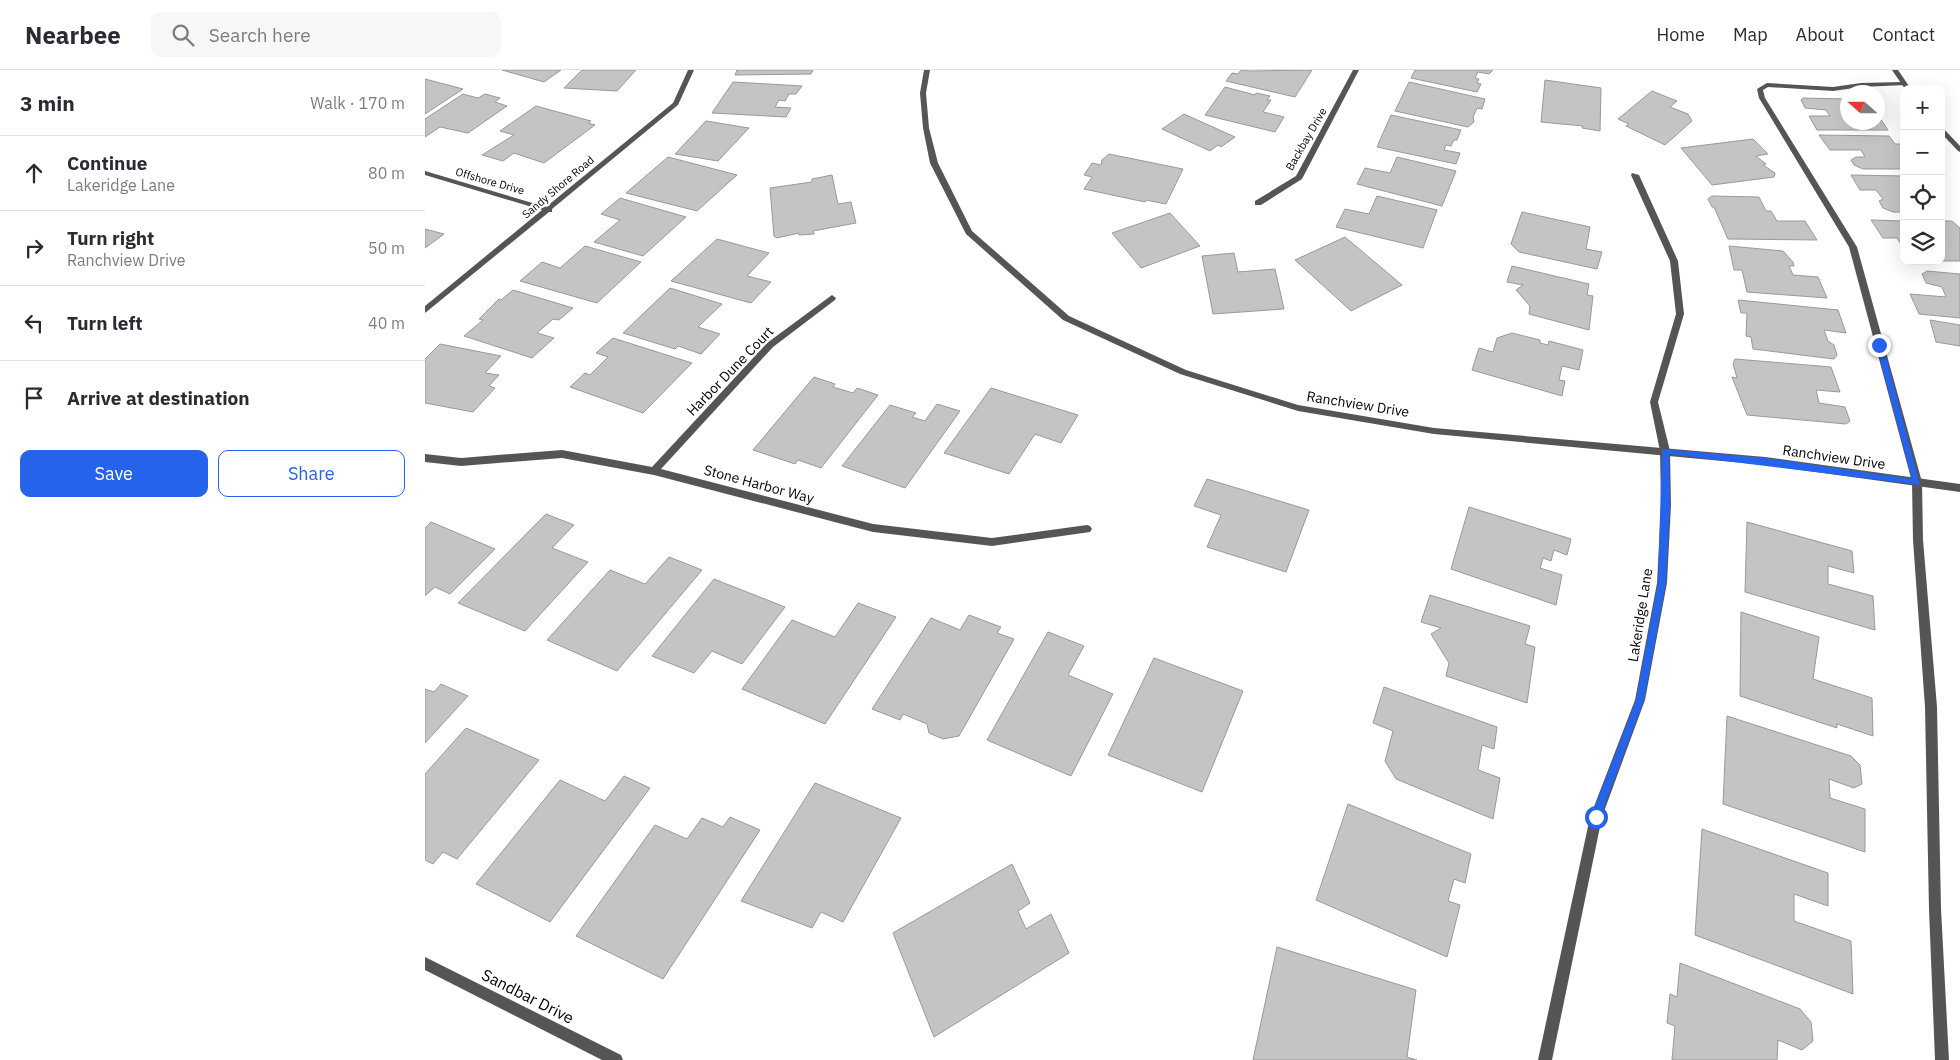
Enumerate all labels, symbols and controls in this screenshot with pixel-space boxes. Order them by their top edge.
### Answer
search box [151,12,501,57]
text: Nearbee [25,19,121,51]
icon: search [169,21,197,49]
text: Search here [209,23,311,47]
text: Home [1657,23,1705,46]
text: Map [1733,23,1768,46]
text: About [1796,23,1844,46]
text: Contact [1872,23,1935,46]
north arrow [1840,85,1885,130]
map controls [1900,85,1945,265]
button: + [1900,85,1945,130]
text: 3 min [20,89,75,117]
text: Walk · 170 m [310,93,405,113]
street label: Backbay Drive [1282,105,1330,173]
button: − [1900,130,1945,175]
text: Continue [67,151,147,175]
street label: Sandy Shore Road [519,153,597,221]
icon: ahead [20,159,48,187]
text: 80 m [368,163,405,183]
street label: Offshore Drive [454,165,526,197]
text: Lakeridge Lane [67,175,175,195]
button: locate [1900,175,1945,220]
button: layers [1900,220,1945,265]
text: Turn right [67,226,154,250]
icon: right [20,234,48,262]
text: 50 m [368,238,405,258]
text: Ranchview Drive [67,250,186,270]
icon: left [20,309,48,337]
text: Turn left [67,311,143,335]
text: 40 m [368,313,405,333]
street label: Harbor Dune Court [683,322,777,420]
route end [1868,334,1891,357]
icon: arrive [20,384,48,412]
text: Arrive at destination [67,386,250,410]
street label: Ranchview Drive [1305,387,1411,421]
street label: Ranchview Drive [1781,441,1887,473]
button: Save [20,450,208,497]
button: Share [218,450,405,497]
street label: Stone Harbor Way [702,461,816,507]
street label: Lakeridge Lane [1624,567,1656,663]
route start [1585,806,1608,829]
street label: Sandbar Drive [479,964,578,1028]

